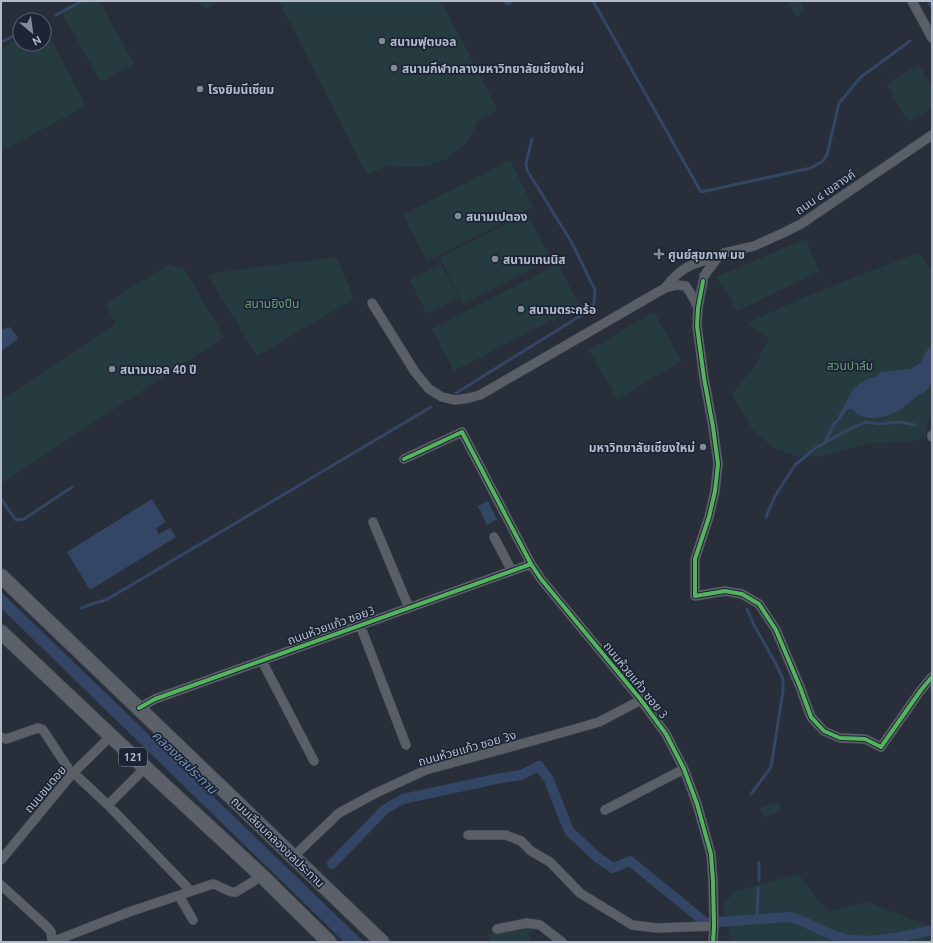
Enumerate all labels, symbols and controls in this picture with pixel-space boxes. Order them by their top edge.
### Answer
north arrow [12,12,52,52]
text: N [30,34,43,48]
place label: สนามฟุตบอล [390,35,456,49]
marker: สนามฟุตบอล [377,36,387,46]
place label: สนามกีฬากลางมหาวิทยาลัยเชียงใหม่ [402,62,584,75]
marker: สนามกีฬากลางมหาวิทยาลัยเชียงใหม่ [389,63,399,73]
place label: โรงยิมนีเซียม [208,83,274,96]
marker: โรงยิมนีเซียม [195,84,205,94]
street label: ถนน ๔ เขลางค์ [793,167,857,217]
place label: สนามเปตอง [466,210,528,223]
marker: สนามเปตอง [453,211,463,221]
marker: ศูนย์สุขภาพ มช [653,248,665,260]
place label: ศูนย์สุขภาพ มช [668,248,745,263]
place label: สนามเทนนิส [503,253,566,266]
marker: สนามเทนนิส [490,254,500,264]
park label: สนามยิงปืน [245,297,299,310]
place label: สนามตระกร้อ [529,303,596,316]
marker: สนามตระกร้อ [516,304,526,314]
park label: สวนปาล์ม [827,359,873,372]
place label: สนามบอล 40 ปี [120,363,197,376]
marker: สนามบอล 40 ปี [107,364,117,374]
place label: มหาวิทยาลัยเชียงใหม่ [589,441,695,454]
marker: มหาวิทยาลัยเชียงใหม่ [698,442,708,452]
street label: ถนนห้วยแก้ว ซอย3 [285,603,377,647]
street label: ถนนห้วยแก้ว ซอย 3 [601,639,671,721]
water label: คลองชลประทาน [150,728,221,797]
street label: ถนนห้วยแก้ว ซอย 3ง [416,728,518,768]
road number: 121 [119,748,147,766]
street label: ถนนชมดอย [22,763,68,815]
street label: ถนนเลียบคลองชลประทาน [229,794,327,890]

